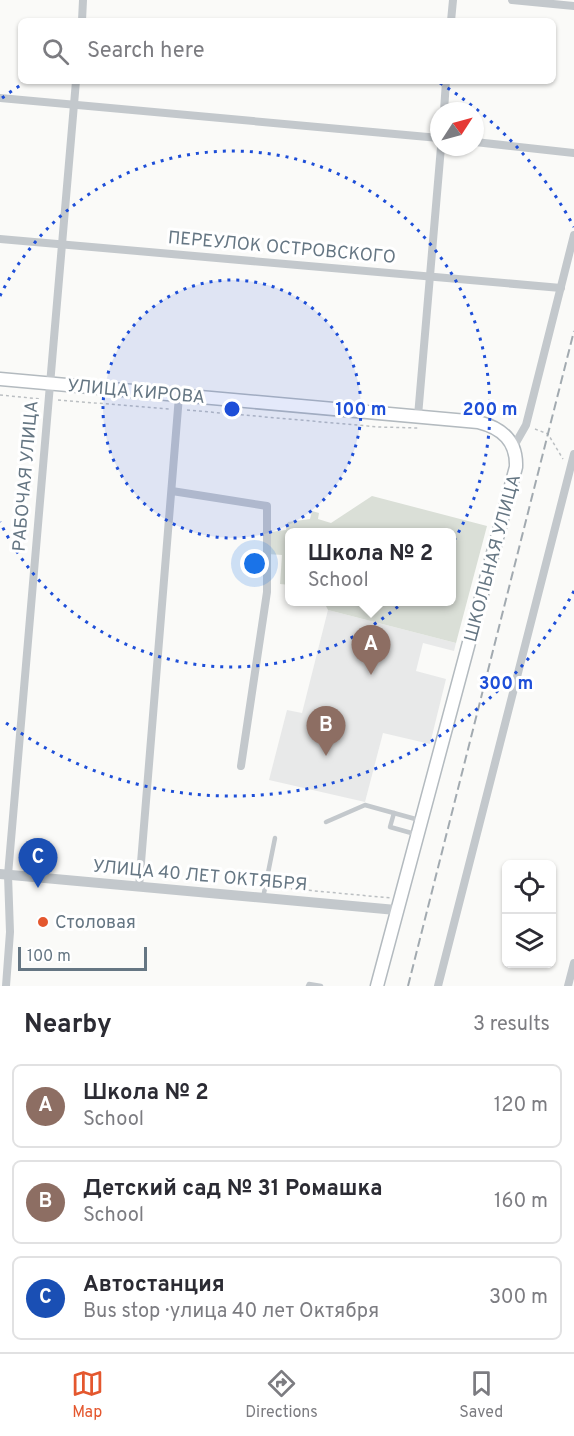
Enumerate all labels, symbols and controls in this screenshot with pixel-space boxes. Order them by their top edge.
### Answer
search box [18,18,556,84]
icon: search [39,35,72,68]
text: Search here [87,38,205,65]
north arrow [430,102,484,156]
street label: ПЕРЕУЛОК ОСТРОВСКОГО [167,227,397,270]
street label: УЛИЦА КИРОВА [66,375,206,410]
centre of rings [222,399,242,419]
text: 100 m [335,399,387,422]
text: 200 m [462,399,518,422]
street label: РАБОЧАЯ УЛИЦА [8,400,45,552]
street label: ШКОЛЬНАЯ УЛИЦА [460,472,527,645]
popup [285,528,456,606]
text: Школа № 2 [308,541,433,568]
your location [240,549,269,578]
text: School [308,568,369,594]
pin: A [352,626,391,675]
text: 300 m [479,673,533,696]
pin: B [306,706,346,756]
pin: C [18,838,57,888]
street label: УЛИЦА 40 ЛЕТ ОКТЯБРЯ [92,856,308,897]
map controls [502,860,556,968]
button: locate [502,860,556,914]
place label: Столовая [55,912,136,935]
button: layers [502,914,556,968]
marker: Столовая [36,915,50,929]
scale bar [18,944,147,972]
text: 100 m [27,947,71,967]
text: Nearby [24,1009,112,1042]
text: 3 results [473,1012,550,1038]
text: Школа № 2 [83,1080,209,1107]
text: A [38,1093,53,1119]
text: 120 m [494,1093,548,1119]
text: School [83,1107,144,1133]
text: Детский сад № 31 Ромашка [83,1176,383,1203]
text: B [39,1189,52,1215]
text: 160 m [494,1189,548,1215]
text: School [83,1203,144,1229]
text: Автостанция [83,1272,225,1299]
text: C [39,1285,52,1311]
text: 300 m [489,1285,548,1311]
text: Bus stop · улица 40 лет Октября [83,1299,379,1325]
tab: Map [71,1367,104,1423]
tab: Directions [245,1367,318,1423]
tab: Saved [459,1367,503,1423]

